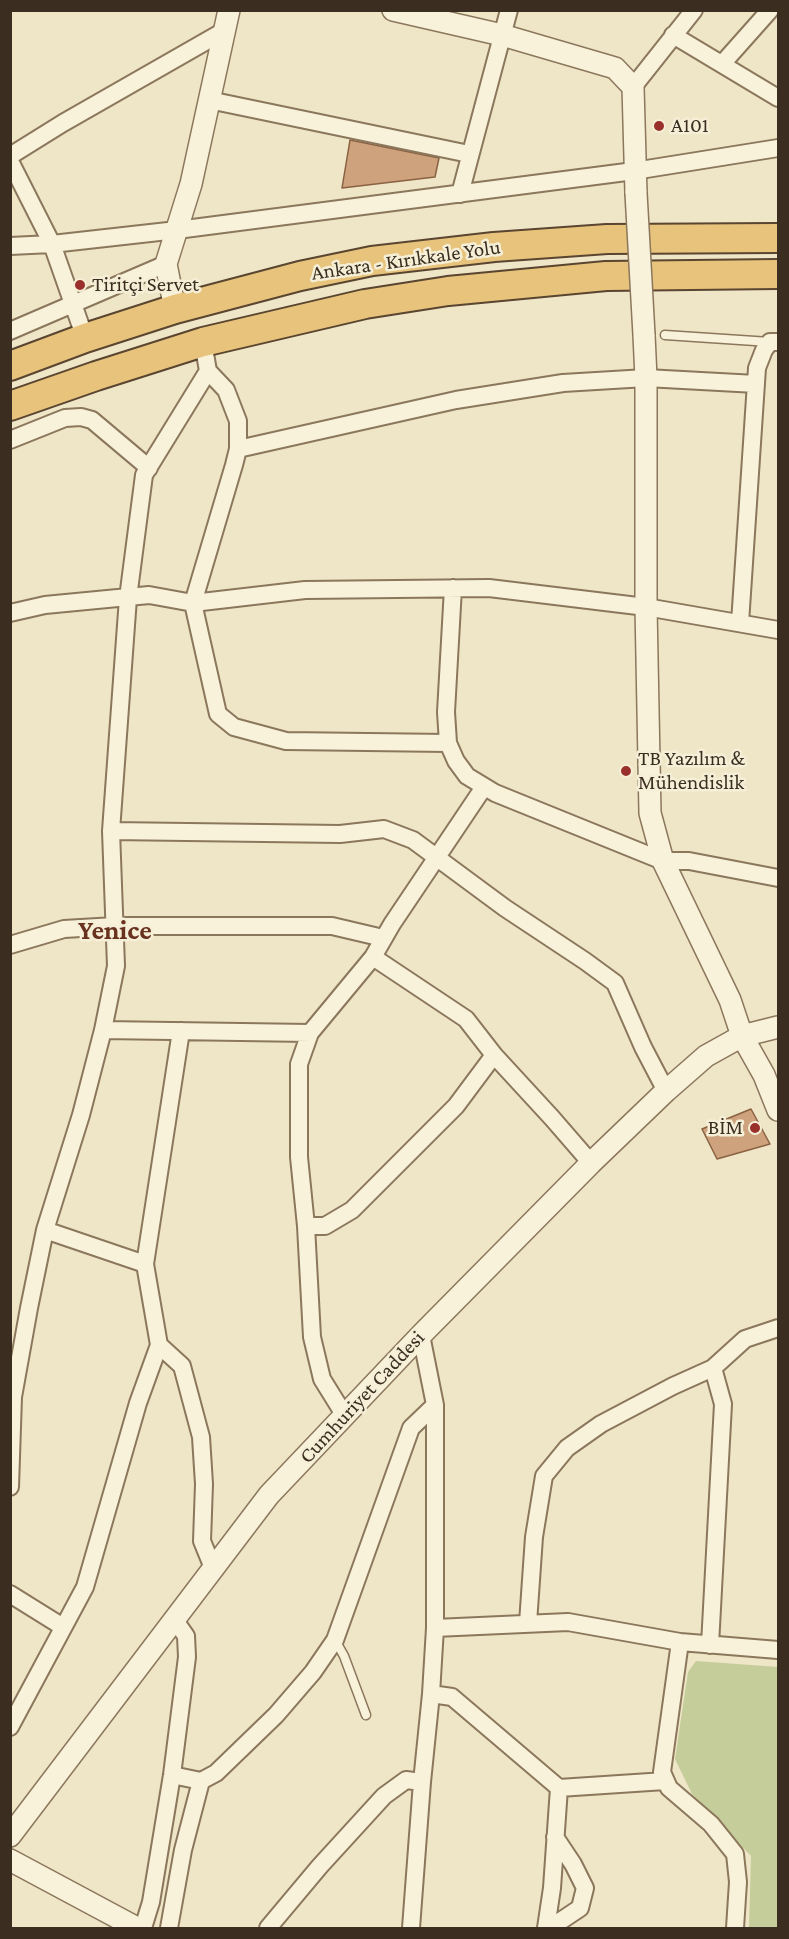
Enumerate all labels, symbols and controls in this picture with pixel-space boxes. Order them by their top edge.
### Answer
place label: A101 [671,113,709,139]
marker: A101 [652,119,666,133]
street label: Ankara - Kırıkkale Yolu [310,234,502,286]
place label: Tiritçi Servet [92,272,199,298]
marker: Tiritçi Servet [73,278,87,292]
place label: TB Yazılım & Mühendislik [638,746,745,796]
marker: TB Yazılım & Mühendislik [619,764,633,778]
district label: Yenice [78,915,152,947]
place label: BİM [708,1115,743,1141]
marker: BİM [748,1121,762,1135]
street label: Cumhuriyet Caddesi [294,1325,430,1469]

